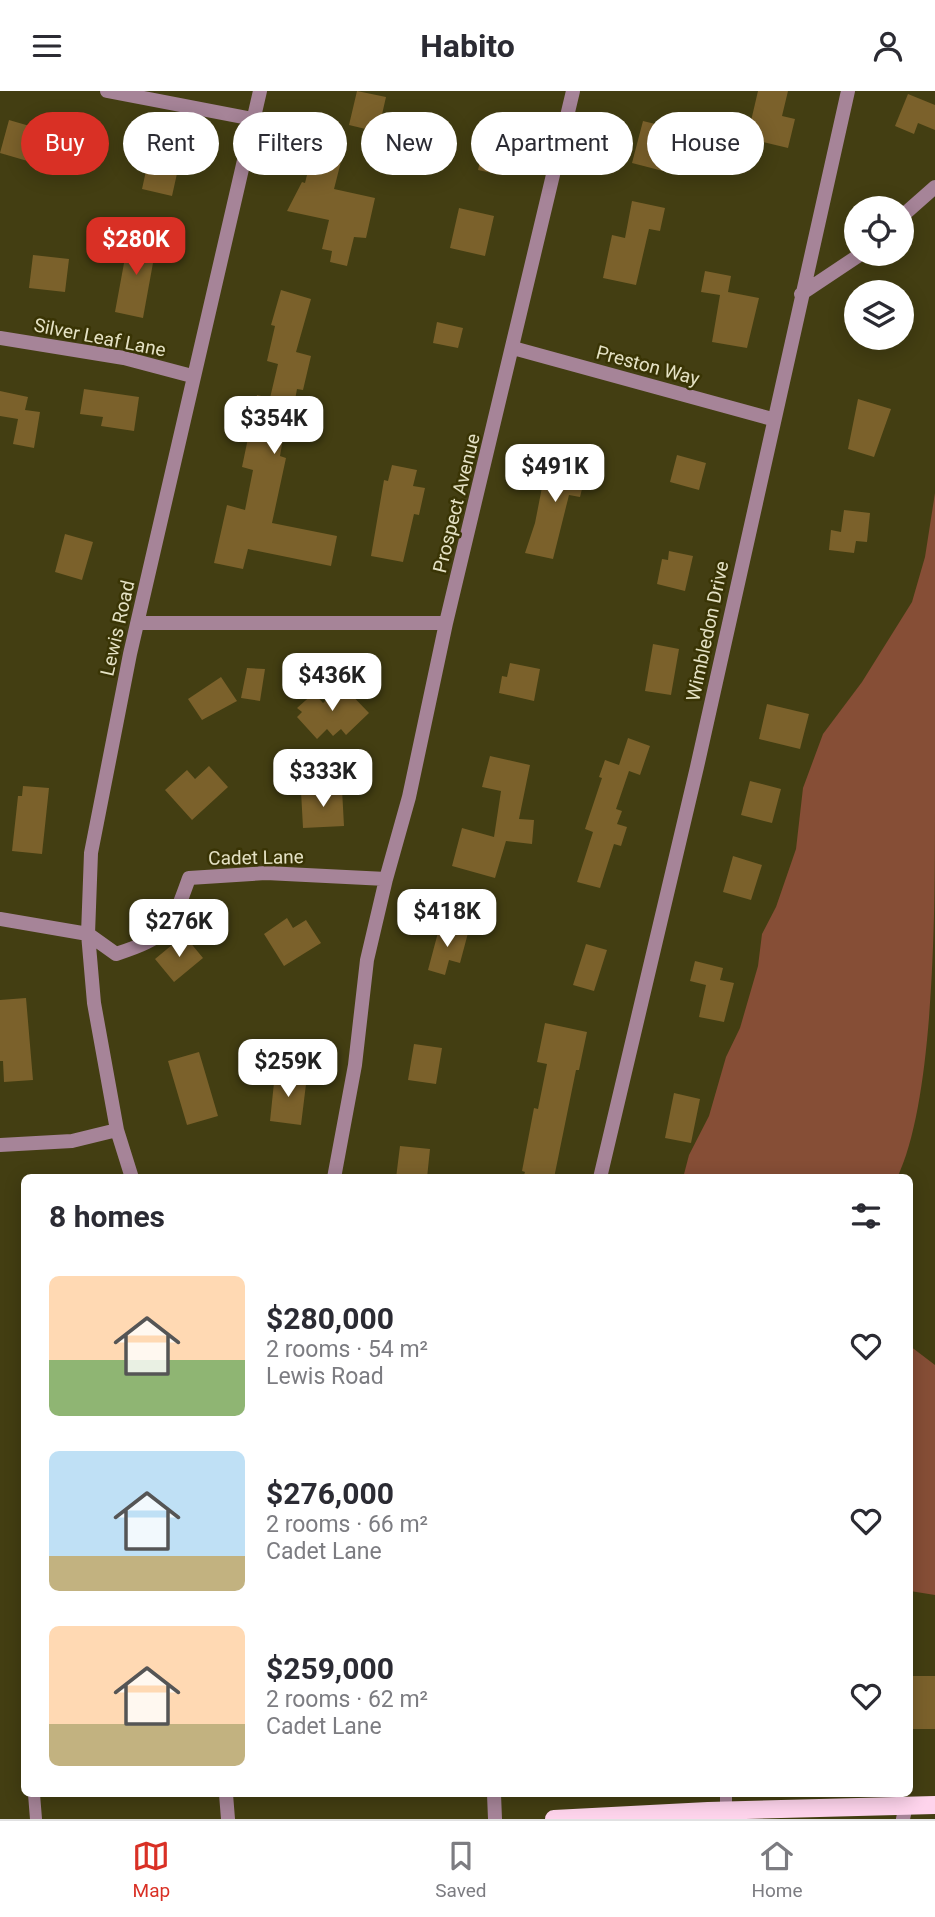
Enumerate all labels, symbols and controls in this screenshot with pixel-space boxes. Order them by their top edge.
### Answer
icon: menu [28,27,66,65]
text: Habito [420,27,515,65]
icon: person [869,27,907,65]
chip: Buy [21,112,109,175]
chip: Rent [123,112,219,175]
chip: Filters [233,112,347,175]
chip: New [361,112,457,175]
chip: Apartment [471,112,633,175]
chip: House [647,112,764,175]
map controls [844,196,914,350]
button: locate [844,196,914,266]
pin: $280K [87,218,185,277]
text: $280K [102,226,170,253]
button: layers [844,280,914,350]
street label: Silver Leaf Lane [32,313,168,362]
street label: Preston Way [594,341,702,390]
pin: $354K [225,397,323,456]
text: $354K [240,405,308,432]
street label: Prospect Avenue [428,431,485,575]
pin: $491K [506,445,604,504]
text: $491K [521,453,589,480]
street label: Wimbledon Drive [681,559,734,703]
street label: Lewis Road [95,578,140,678]
pin: $436K [283,653,381,713]
text: $436K [298,662,366,689]
pin: $333K [274,749,372,809]
text: $333K [289,758,357,785]
street label: Cadet Lane [208,845,304,870]
pin: $418K [398,889,496,949]
text: $418K [413,898,481,925]
pin: $276K [130,899,228,959]
text: $276K [145,908,213,935]
pin: $259K [239,1039,337,1099]
text: $259K [254,1048,322,1075]
icon: filters [847,1197,885,1235]
text: 8 homes [49,1199,165,1234]
text: $280,000 [266,1301,394,1336]
icon: home [105,1304,189,1388]
icon: heart [847,1327,885,1365]
text: 2 rooms · 54 m² [266,1336,428,1363]
text: Lewis Road [266,1363,384,1390]
text: $276,000 [266,1476,394,1511]
icon: home [105,1479,189,1563]
icon: heart [847,1502,885,1540]
text: 2 rooms · 66 m² [266,1511,428,1538]
text: Cadet Lane [266,1538,382,1565]
text: $259,000 [266,1651,394,1686]
icon: home [105,1654,189,1738]
icon: heart [847,1677,885,1715]
text: 2 rooms · 62 m² [266,1686,428,1713]
text: Cadet Lane [266,1713,382,1740]
tab: Map [132,1837,170,1902]
tab: Saved [435,1837,487,1902]
tab: Home [751,1837,803,1902]

